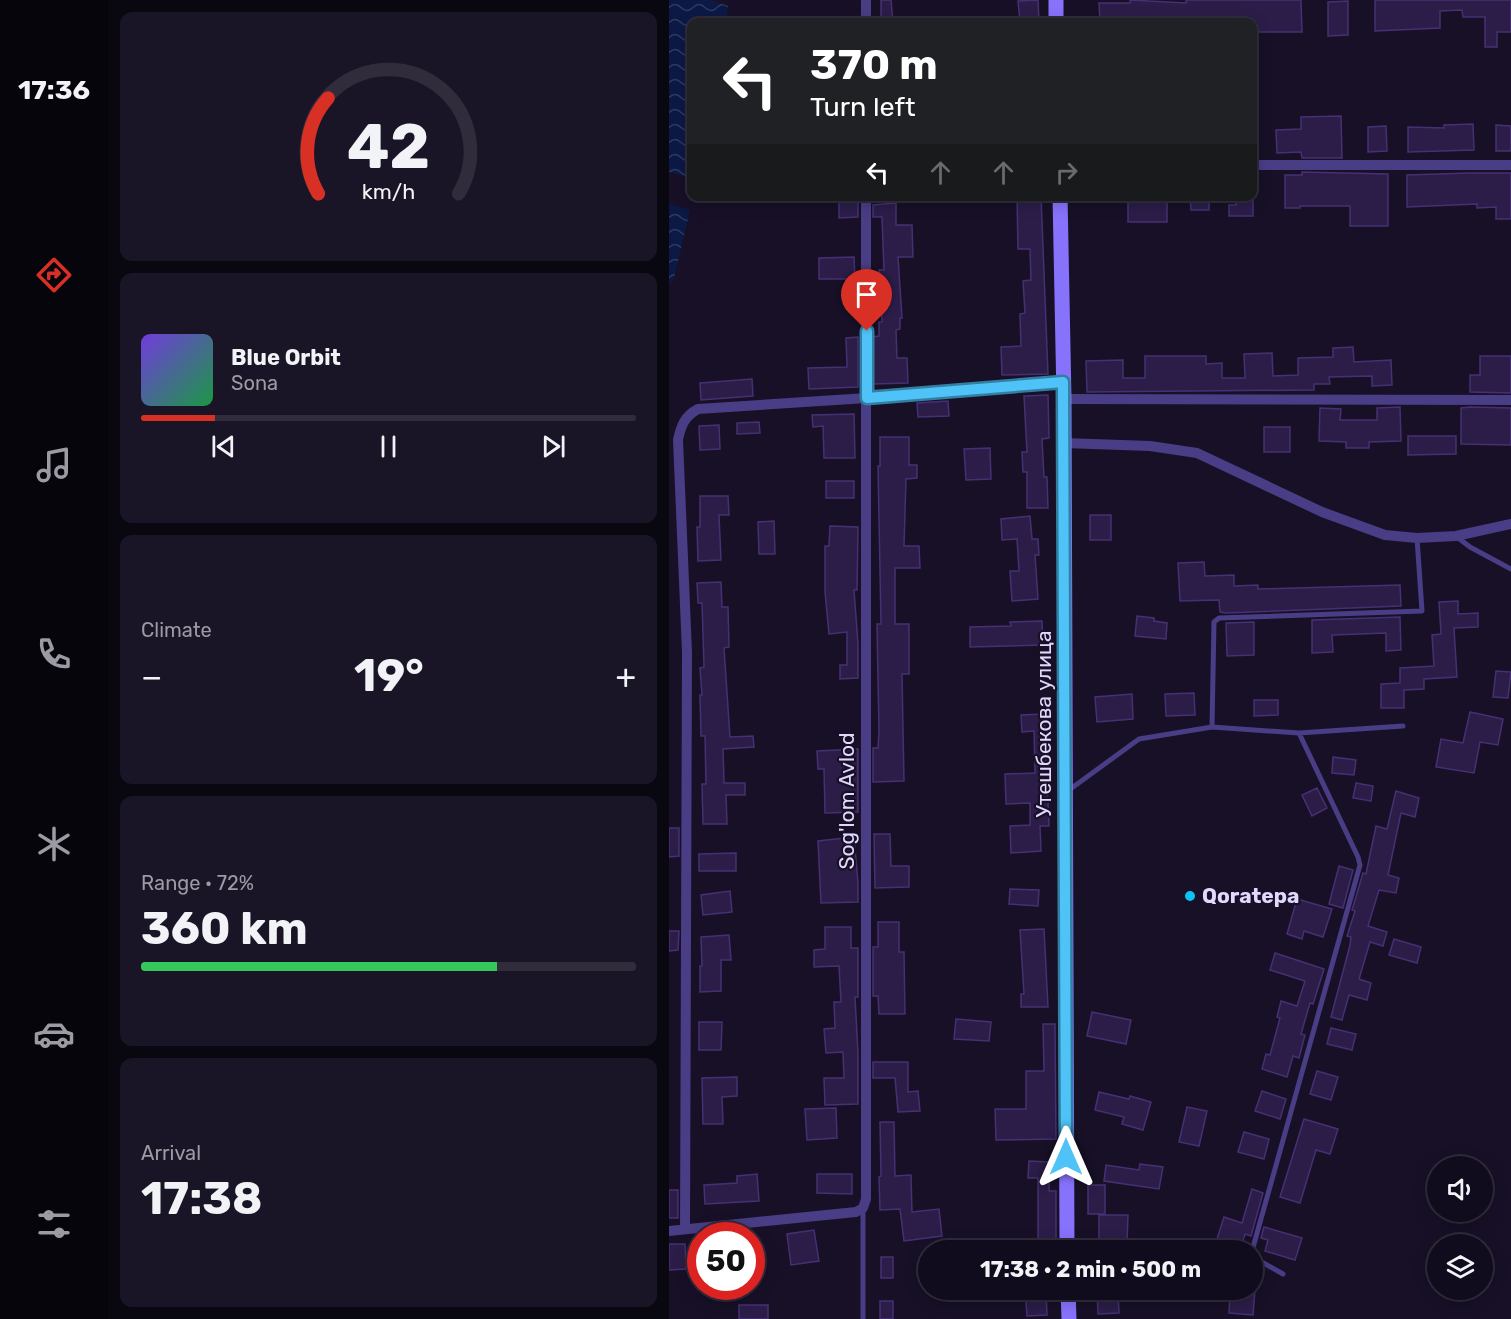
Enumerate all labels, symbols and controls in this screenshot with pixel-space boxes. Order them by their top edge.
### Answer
text: 370 m [810,40,938,90]
icon: left [711,42,789,120]
text: 17:36 [18,74,90,106]
text: Turn left [810,91,915,123]
text: 42 [347,110,430,184]
icon: left [861,156,894,189]
icon: ahead [924,156,957,189]
icon: ahead [987,156,1020,189]
icon: right [1050,156,1083,189]
text: km/h [362,179,415,204]
icon: directions [33,254,75,296]
pin [841,269,892,331]
icon: arrive [850,278,883,311]
text: Blue Orbit [231,344,341,371]
text: Sona [231,371,278,395]
icon: previous [207,430,240,463]
icon: pause [372,430,405,463]
icon: next [537,430,570,463]
icon: music [33,444,75,486]
text: Climate [141,618,212,642]
street label: Утешбекова улица [1031,630,1056,818]
icon: phone [33,633,75,675]
text: 19° [354,649,424,702]
text: − [141,657,162,696]
text: + [615,657,636,696]
street label: Sog'lom Avlod [834,732,859,870]
icon: climate [33,823,75,865]
text: Range · 72% [141,871,254,895]
place label: Qoratepa [1202,883,1299,908]
marker: Qoratepa [1183,889,1197,903]
text: 360 km [141,902,308,955]
icon: car [33,1013,75,1055]
position arrow [1034,1125,1098,1189]
text: Arrival [141,1141,201,1165]
map controls [1427,1156,1493,1300]
button: sound [1427,1156,1493,1222]
text: 17:38 [141,1172,262,1225]
icon: filters [33,1203,75,1245]
speed limit sign: 50 [687,1222,765,1300]
button: layers [1427,1234,1493,1300]
text: 17:38 · 2 min · 500 m [980,1256,1201,1283]

